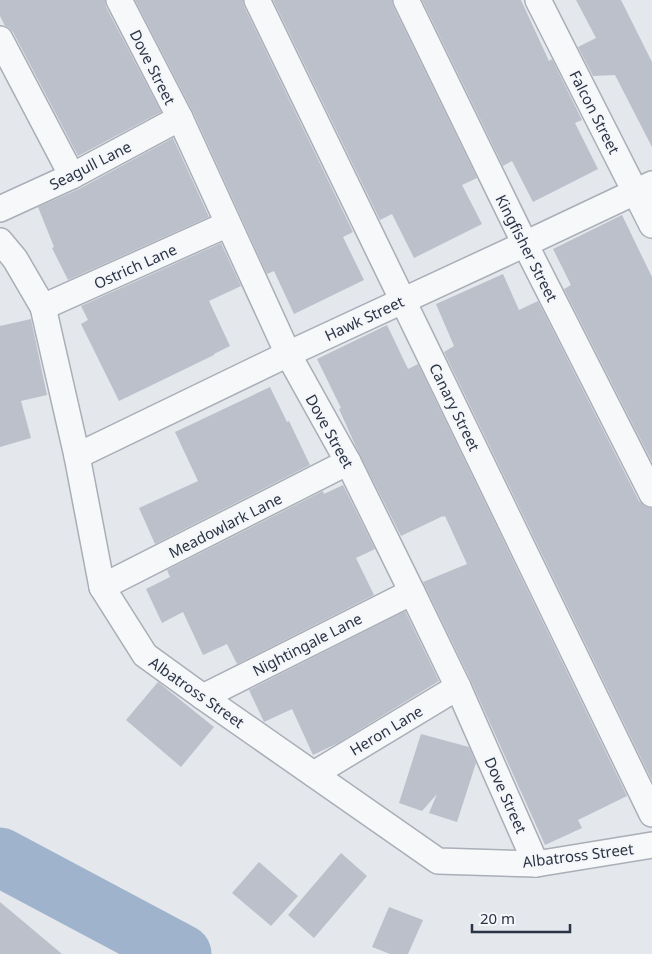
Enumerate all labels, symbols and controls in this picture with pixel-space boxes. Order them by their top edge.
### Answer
street label: Dove Street [126,26,181,108]
street label: Falcon Street [565,67,625,158]
street label: Seagull Lane [46,136,134,194]
street label: Kingfisher Street [491,191,563,305]
street label: Ostrich Lane [90,239,180,293]
street label: Hawk Street [321,291,407,345]
street label: Canary Street [425,360,485,455]
street label: Dove Street [301,390,359,472]
street label: Meadowlark Lane [165,488,285,562]
street label: Nightingale Lane [249,608,365,680]
street label: Albatross Street [146,652,249,733]
street label: Heron Lane [346,700,426,760]
street label: Dove Street [480,754,532,837]
street label: Albatross Street [521,838,635,872]
scale bar [472,902,570,934]
text: 20 m [480,908,515,928]

